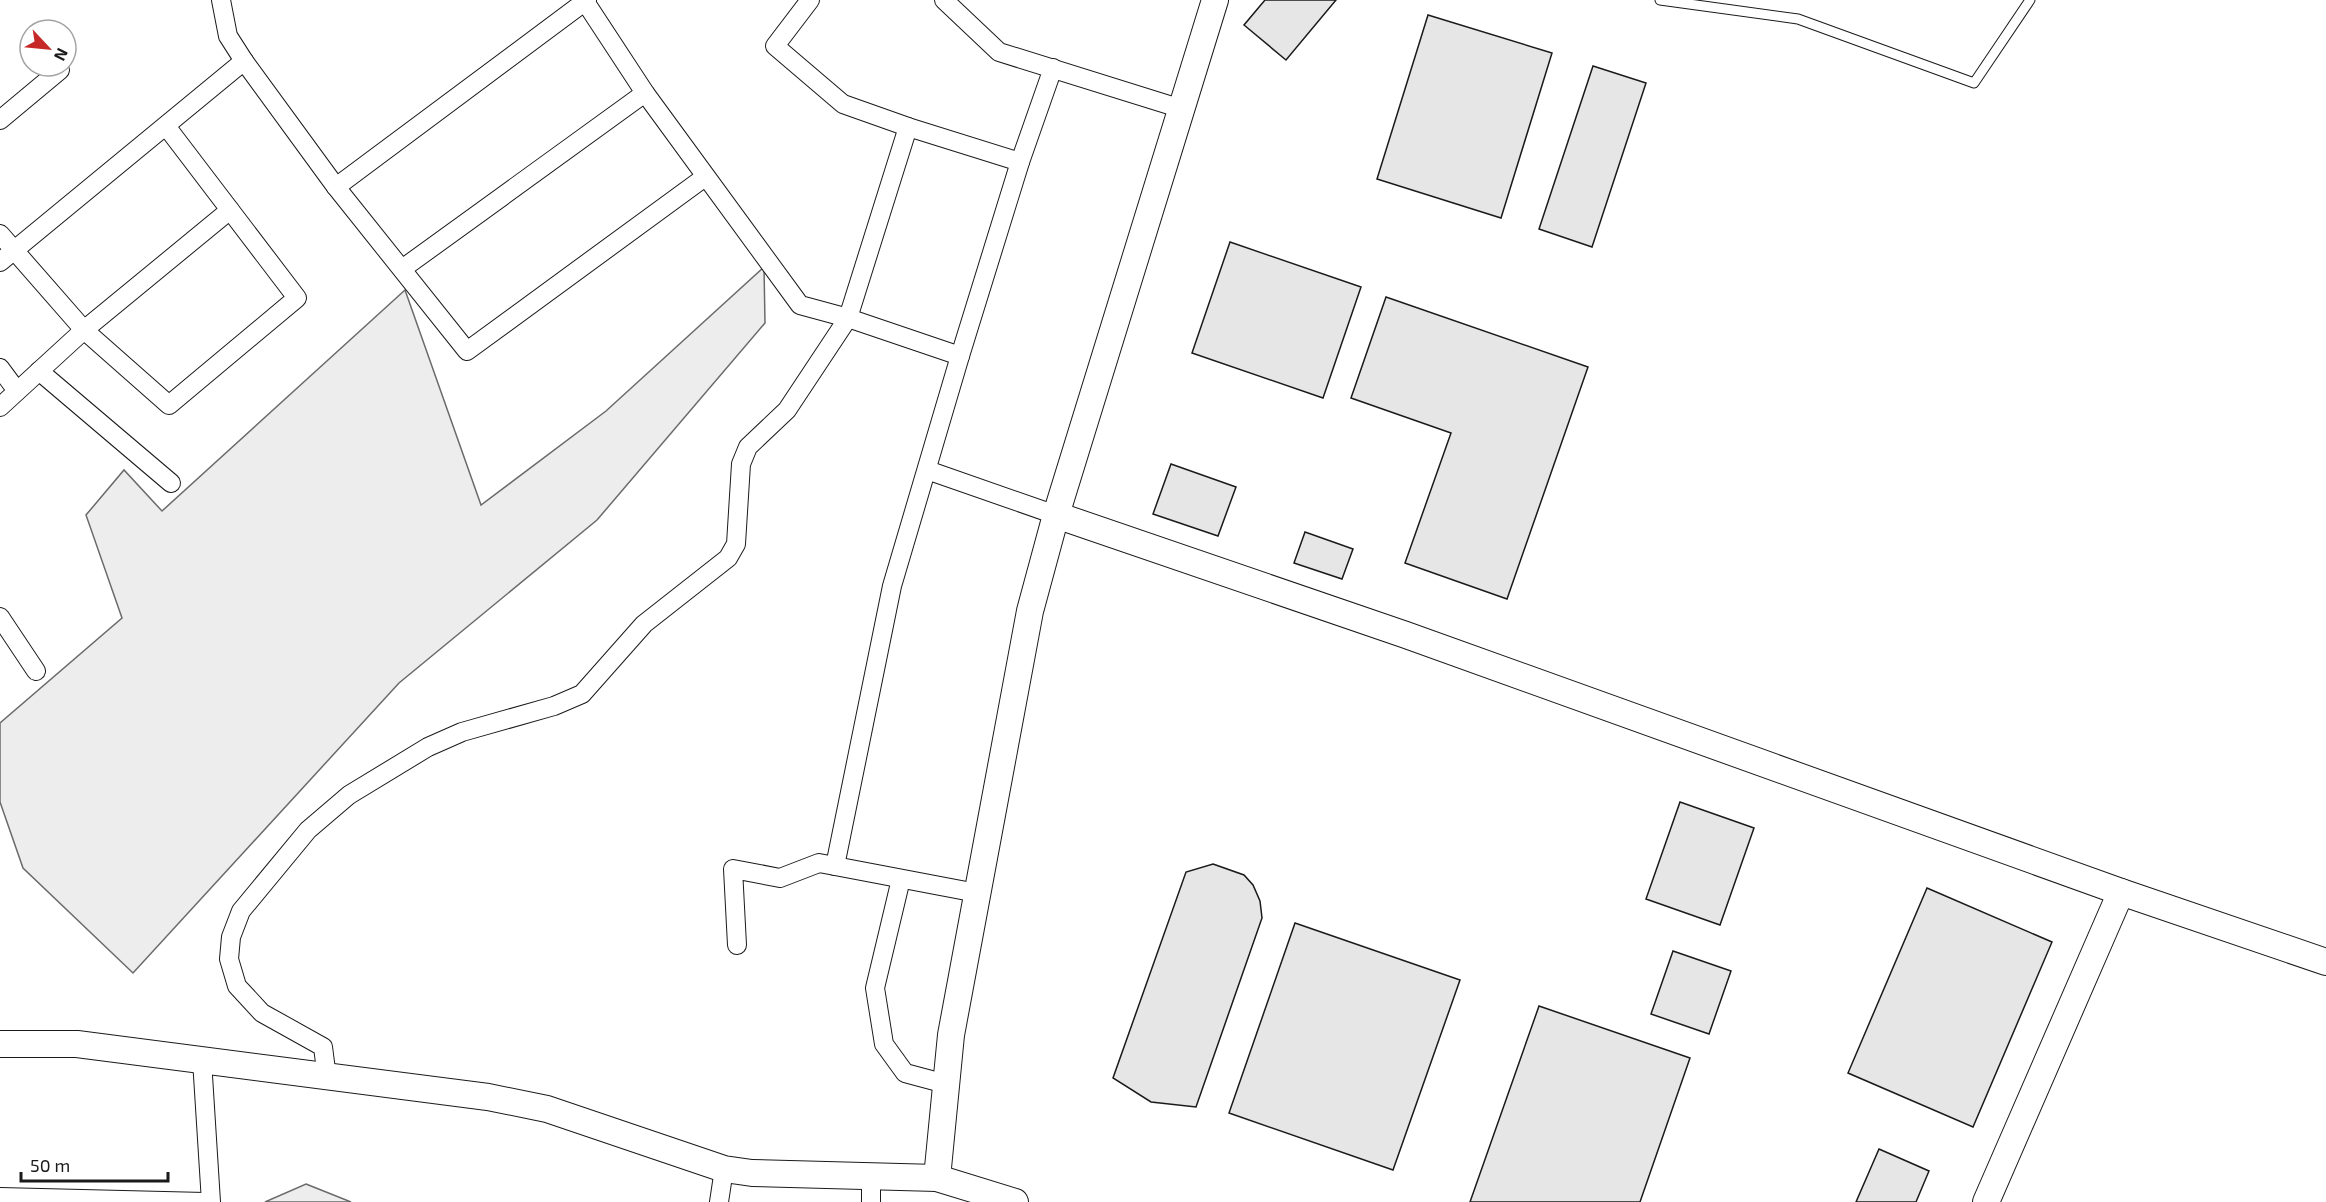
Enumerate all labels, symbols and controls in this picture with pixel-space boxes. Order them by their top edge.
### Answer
north arrow [18,18,78,78]
text: N [51,45,73,64]
scale bar [21,1145,168,1183]
text: 50 m [30,1154,70,1176]

